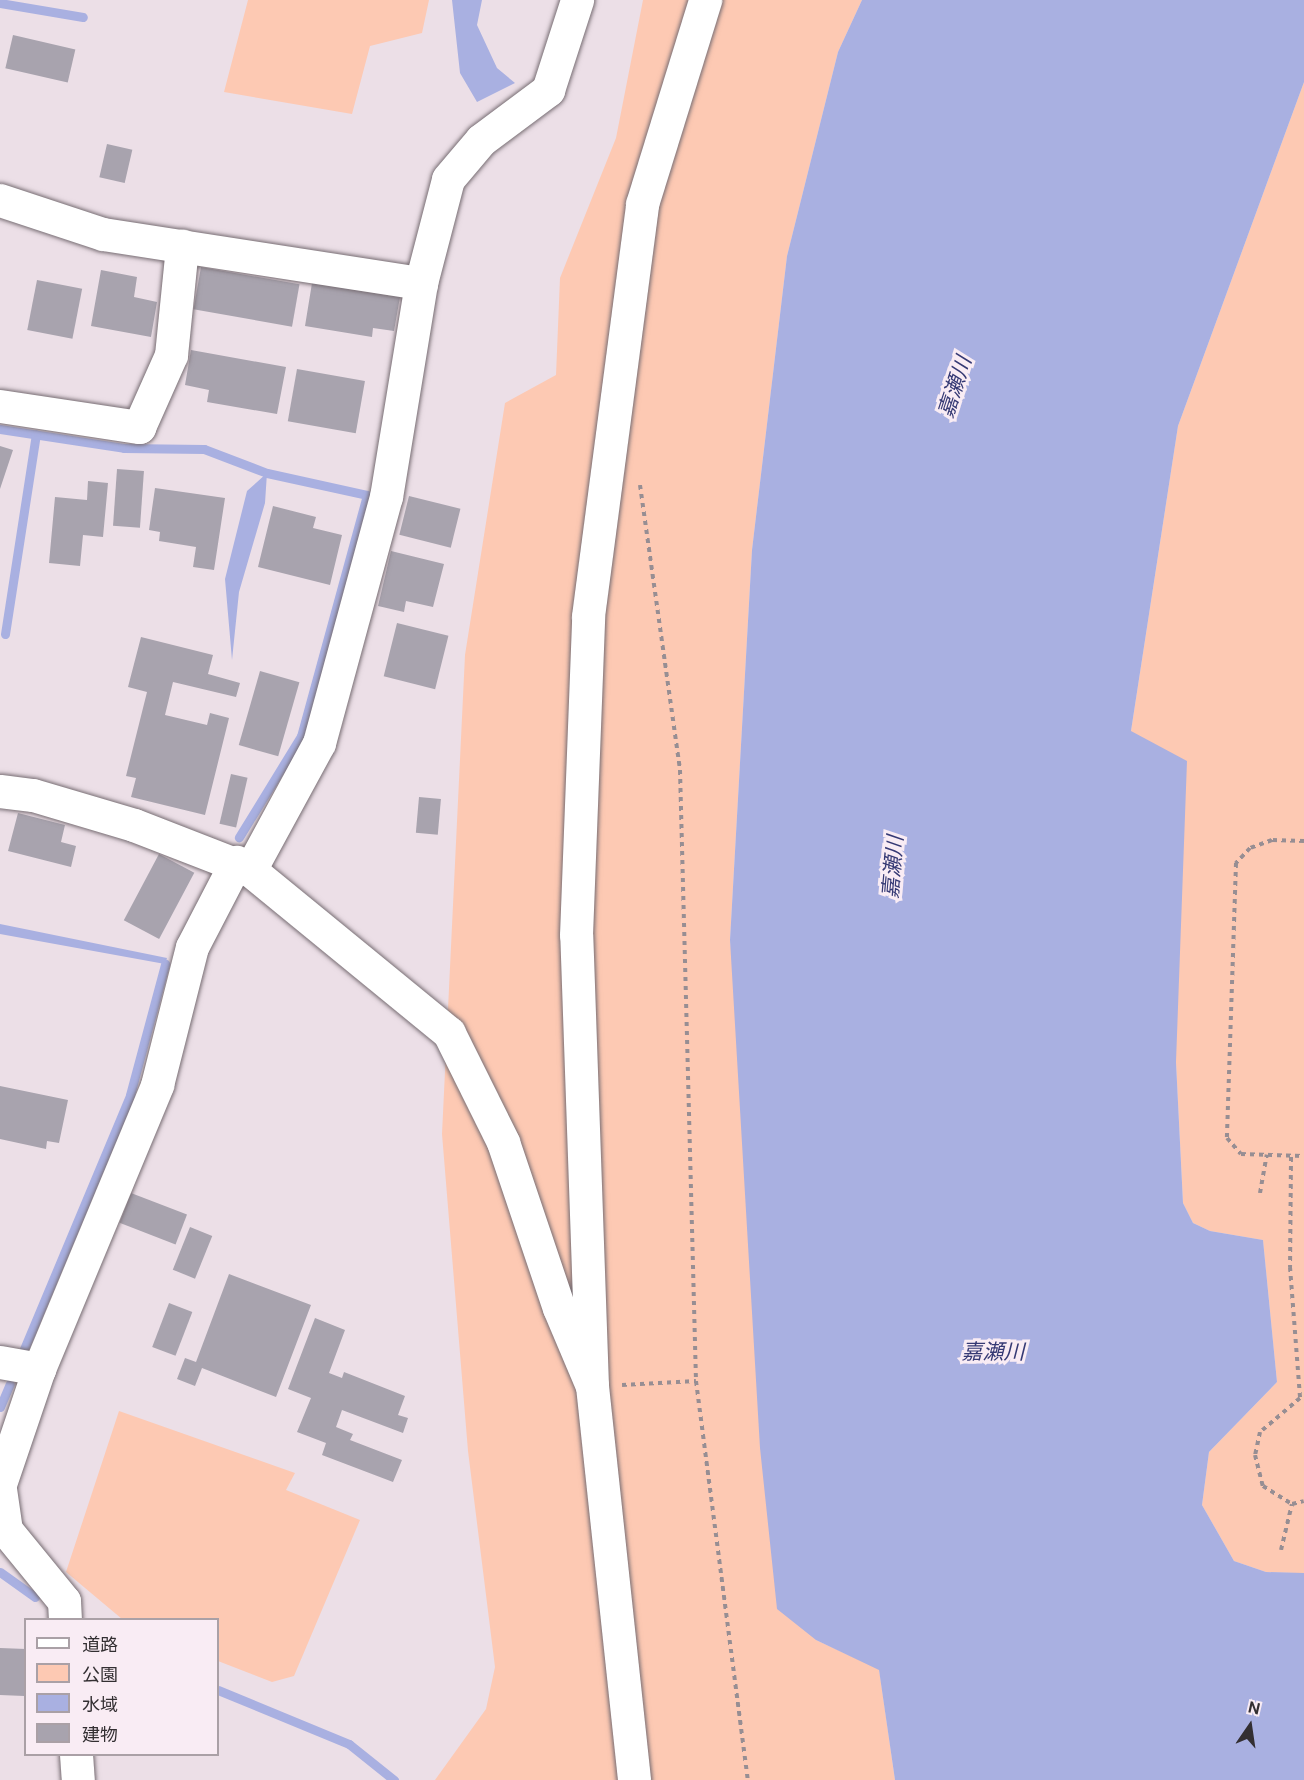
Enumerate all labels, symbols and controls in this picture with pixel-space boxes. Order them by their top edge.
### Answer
water label: 嘉瀬川 [933,353,977,421]
water label: 嘉瀬川 [878,835,908,899]
water label: 嘉瀬川 [962,1339,1024,1365]
legend [24,1618,219,1756]
text: 道路 [82,1633,118,1657]
text: 公園 [82,1663,118,1687]
text: 水域 [82,1693,118,1717]
north arrow [1220,1696,1280,1756]
text: N [1246,1696,1262,1720]
text: 建物 [82,1723,118,1747]

